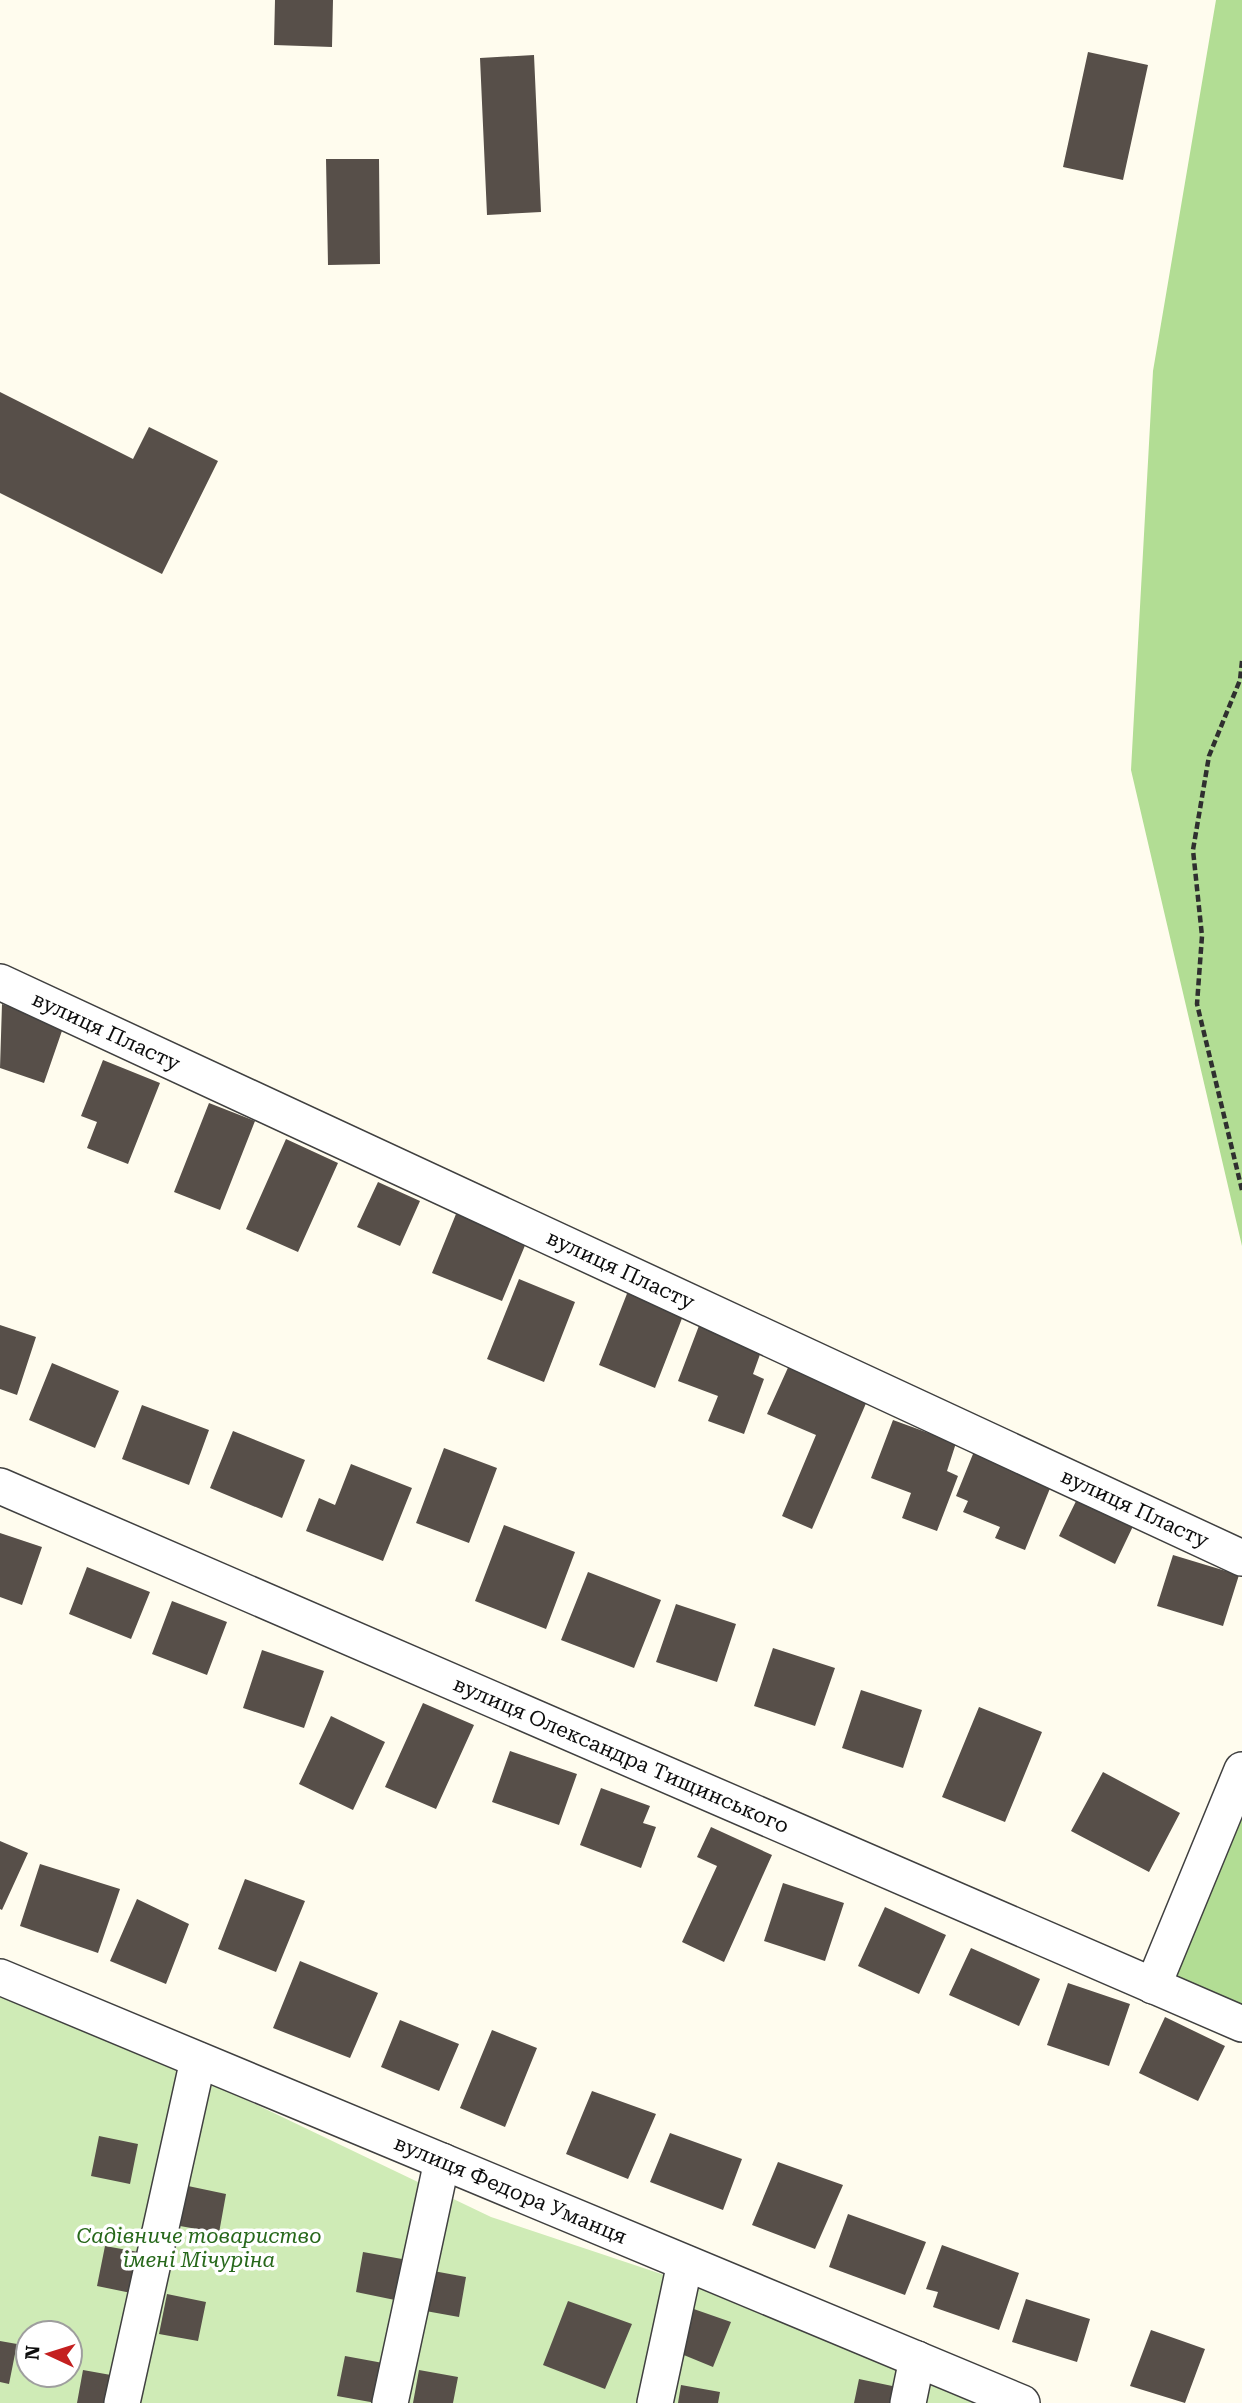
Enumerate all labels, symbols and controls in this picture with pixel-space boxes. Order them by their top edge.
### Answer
street label: вулиця Пласту [28,987,184,1076]
street label: вулиця Пласту [543,1225,699,1315]
street label: вулиця Пласту [1057,1464,1213,1553]
street label: вулиця Олександра Тищинського [450,1672,793,1838]
street label: вулиця Федора Уманця [391,2131,630,2249]
park label: Садівниче товариство імені Мічуріна [76,2224,322,2272]
north arrow [14,2319,84,2389]
text: N [21,2344,45,2361]

